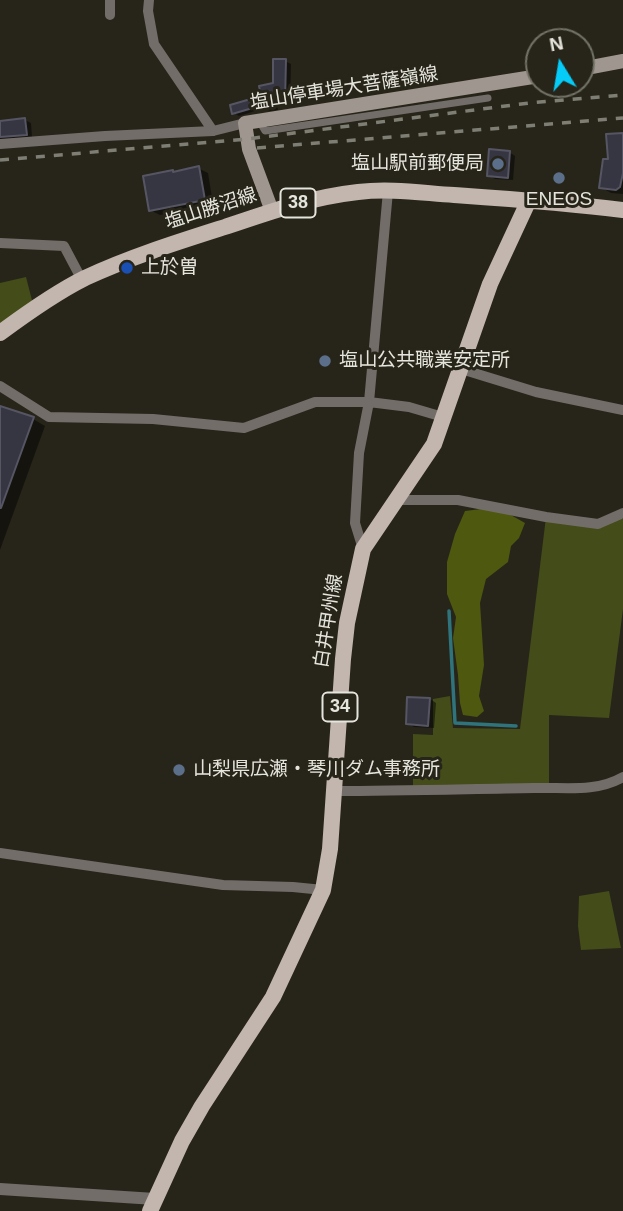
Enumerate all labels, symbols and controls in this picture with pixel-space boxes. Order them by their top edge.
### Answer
north arrow [525,28,595,98]
text: N [548,32,565,55]
street label: 塩山停車場大菩薩嶺線 [248,63,440,115]
place label: 塩山駅前郵便局 [351,153,484,175]
marker: 塩山駅前郵便局 [490,156,506,172]
marker: ENEOS [551,170,567,186]
street label: 塩山勝沼線 [162,183,260,235]
road number: 38 [280,188,316,218]
place label: ENEOS [526,189,592,211]
place label: 上於曽 [141,257,198,279]
marker: 上於曽 [119,260,135,276]
place label: 塩山公共職業安定所 [339,350,510,372]
marker: 塩山公共職業安定所 [317,353,333,369]
street label: 白井甲州線 [310,572,348,670]
road number: 34 [322,692,358,722]
place label: 山梨県広瀬・琴川ダム事務所 [193,759,440,781]
marker: 山梨県広瀬・琴川ダム事務所 [171,762,187,778]

